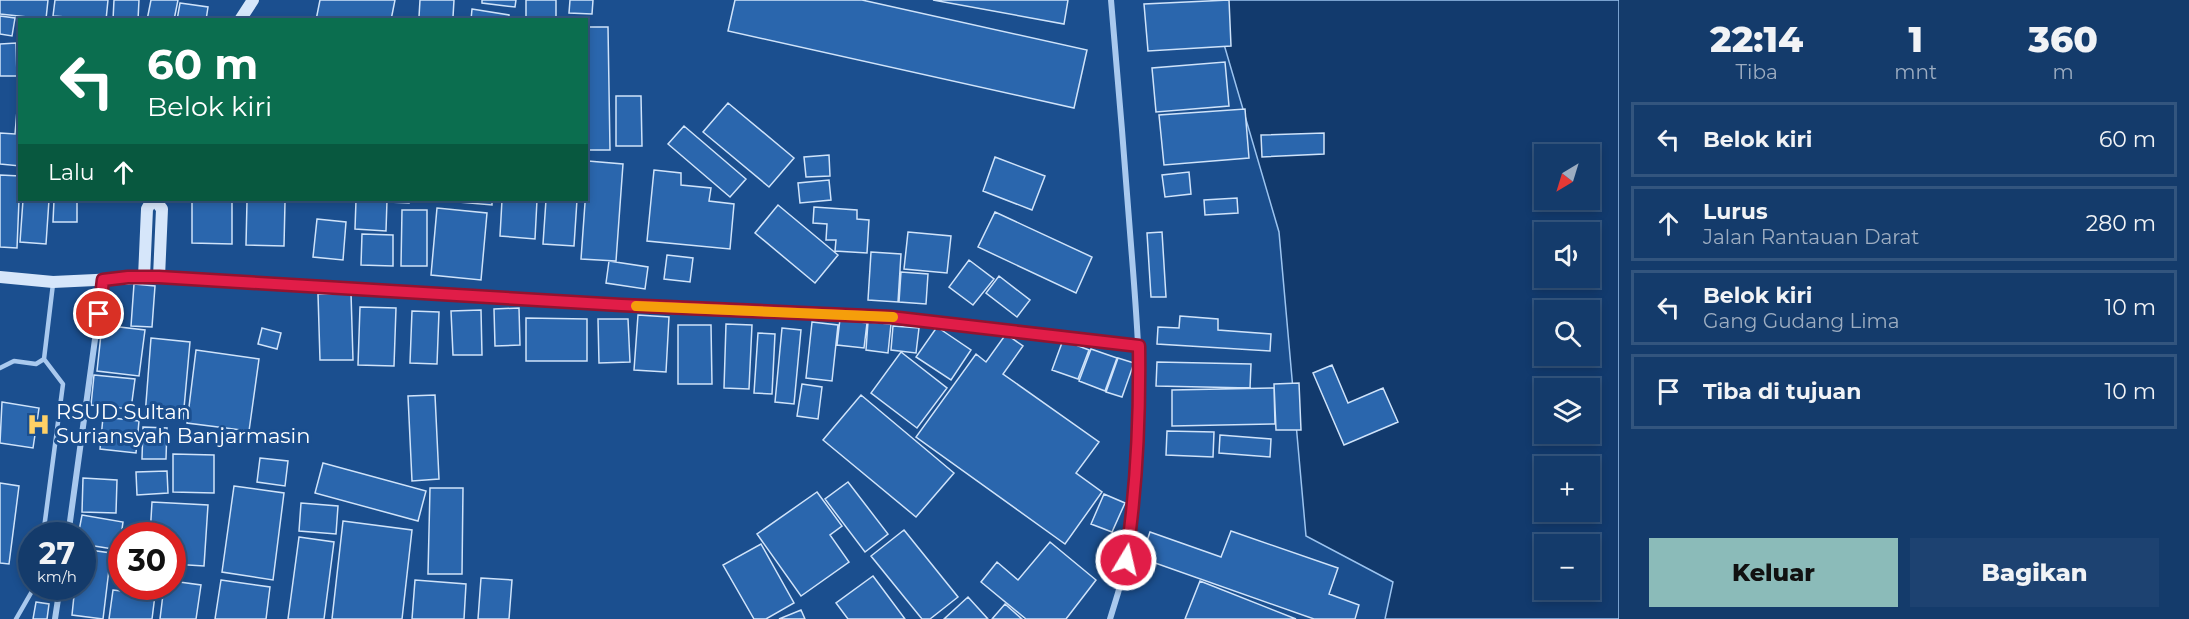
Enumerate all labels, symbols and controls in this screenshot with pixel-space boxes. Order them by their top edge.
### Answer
text: 22:14 [1710,17,1803,61]
text: 1 [1908,17,1923,61]
text: 360 [2028,17,2098,61]
text: 60 m [147,38,258,90]
icon: left [48,42,126,120]
text: Tiba [1736,60,1778,84]
text: mnt [1894,60,1937,84]
text: m [2052,60,2074,84]
text: Belok kiri [147,90,272,123]
icon: left [1652,123,1685,156]
text: Belok kiri [1703,126,1812,153]
text: 60 m [2099,126,2156,153]
north arrow [1534,144,1600,210]
map controls [1534,144,1600,600]
icon: ahead [107,156,140,189]
text: Lalu [48,159,95,186]
text: Lurus [1703,198,1768,225]
icon: ahead [1652,207,1685,240]
text: 280 m [2086,210,2156,237]
button: sound [1534,222,1600,288]
text: Jalan Rantauan Darat [1703,225,1919,249]
text: Belok kiri [1703,282,1812,309]
pin [73,288,124,339]
icon: left [1652,291,1685,324]
text: 10 m [2104,294,2156,321]
icon: arrive [82,297,115,330]
button: search [1534,300,1600,366]
text: Gang Gudang Lima [1703,309,1900,333]
icon: arrive [1652,375,1685,408]
button: layers [1534,378,1600,444]
text: Tiba di tujuan [1703,378,1861,405]
text: 10 m [2104,378,2156,405]
place label: RSUD Sultan Suriansyah Banjarmasin [56,399,310,448]
hospital icon: RSUD Sultan Suriansyah Banjarmasin [25,411,51,437]
button: + [1534,456,1600,522]
speed limit sign: 30 [108,522,186,600]
position arrow [1094,528,1158,592]
button: − [1534,534,1600,600]
text: 27 [39,535,75,572]
button: Keluar [1649,538,1898,607]
button: Bagikan [1910,538,2159,607]
text: km/h [37,567,77,586]

